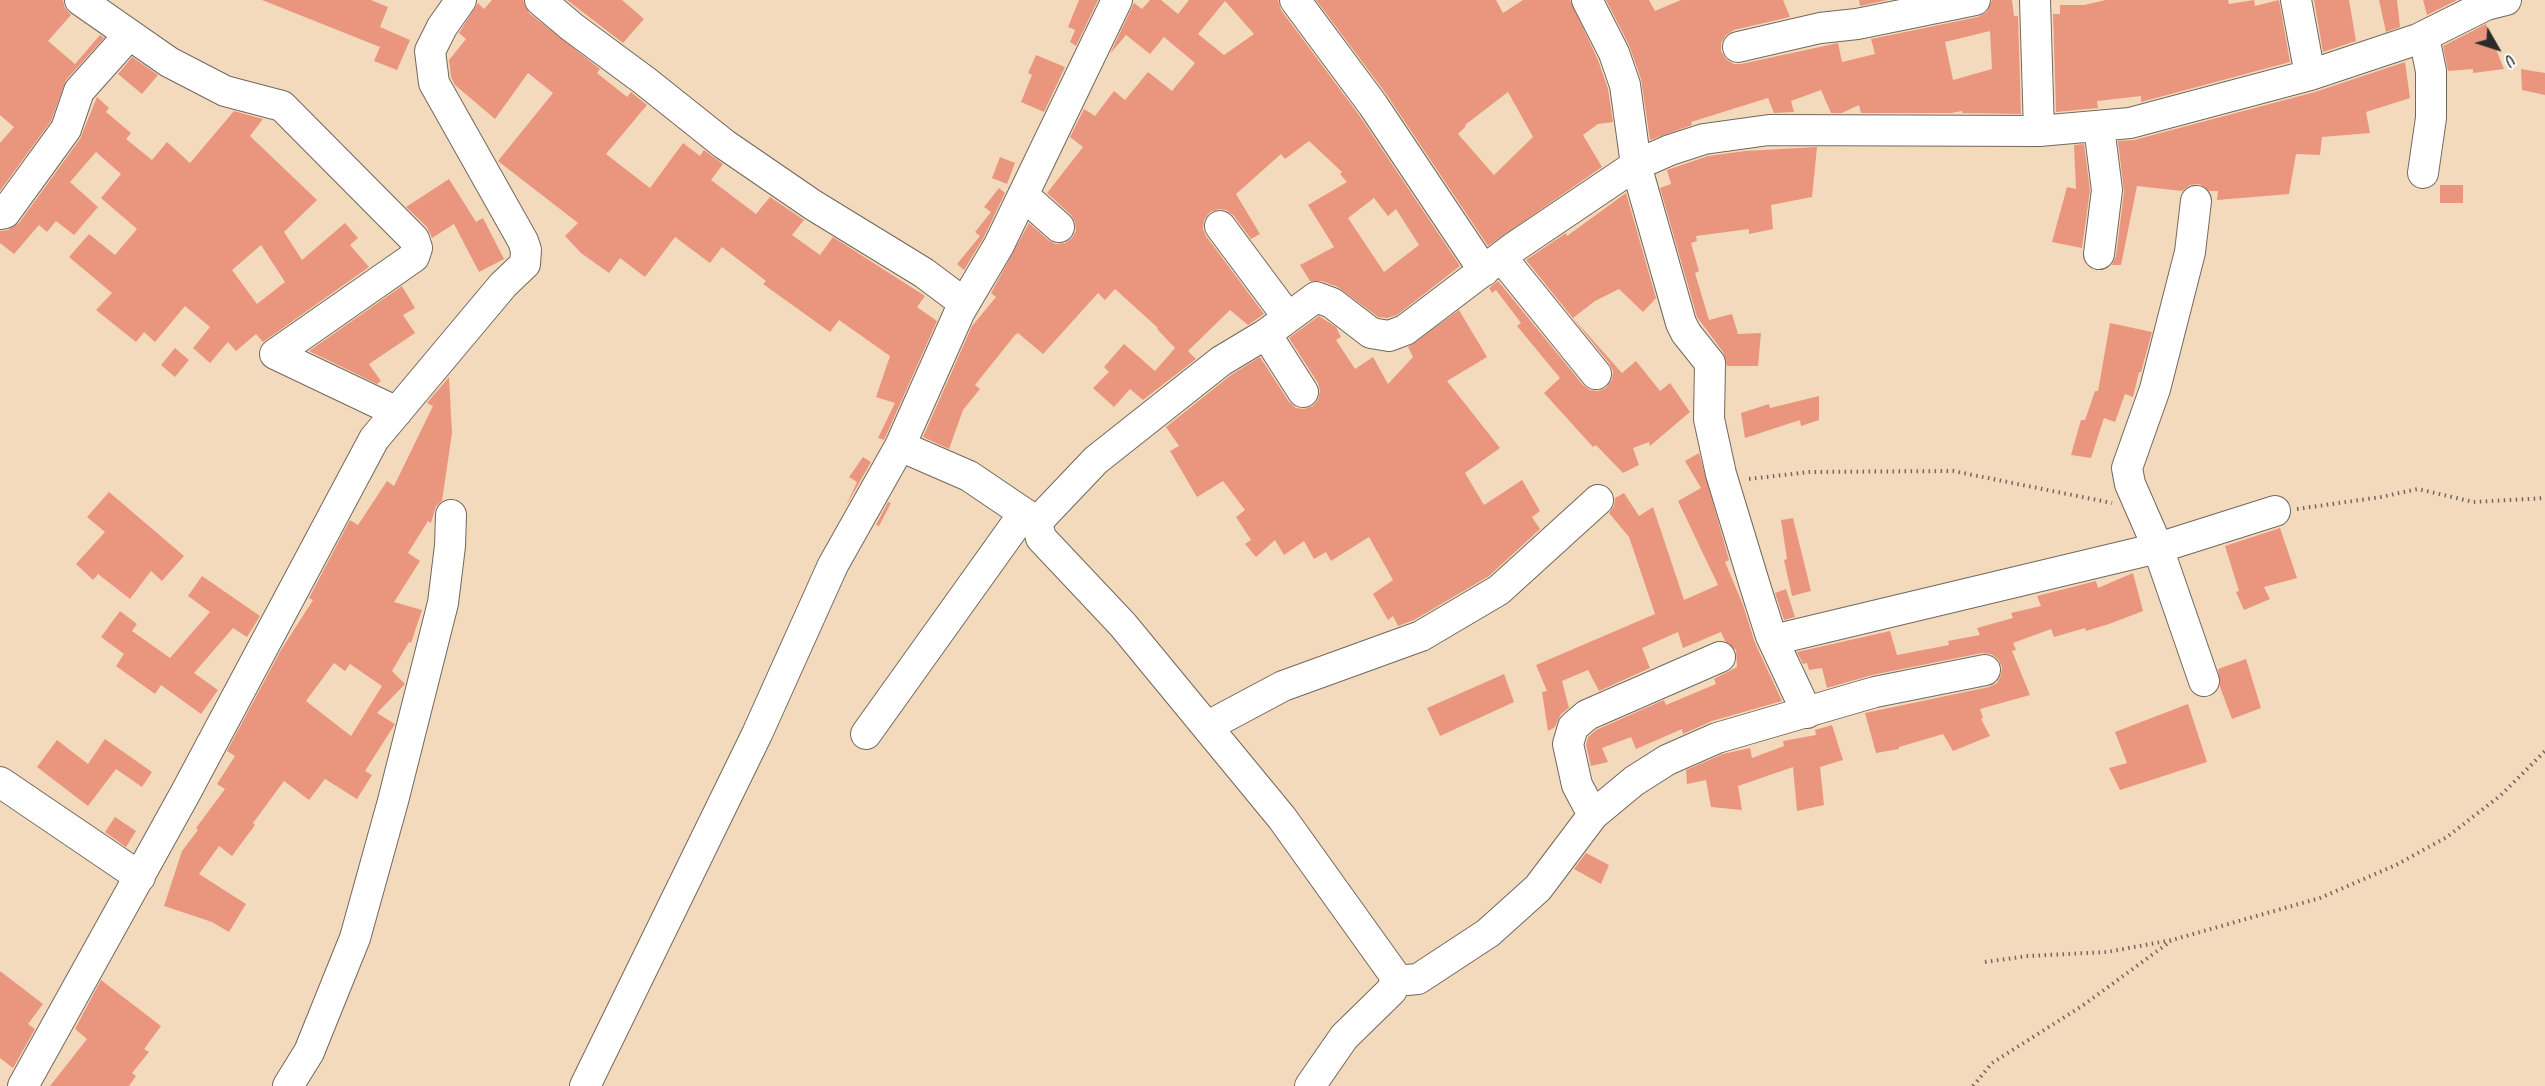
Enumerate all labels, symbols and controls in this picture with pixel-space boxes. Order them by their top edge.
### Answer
north arrow [2467,18,2527,78]
text: U [2501,50,2521,69]

